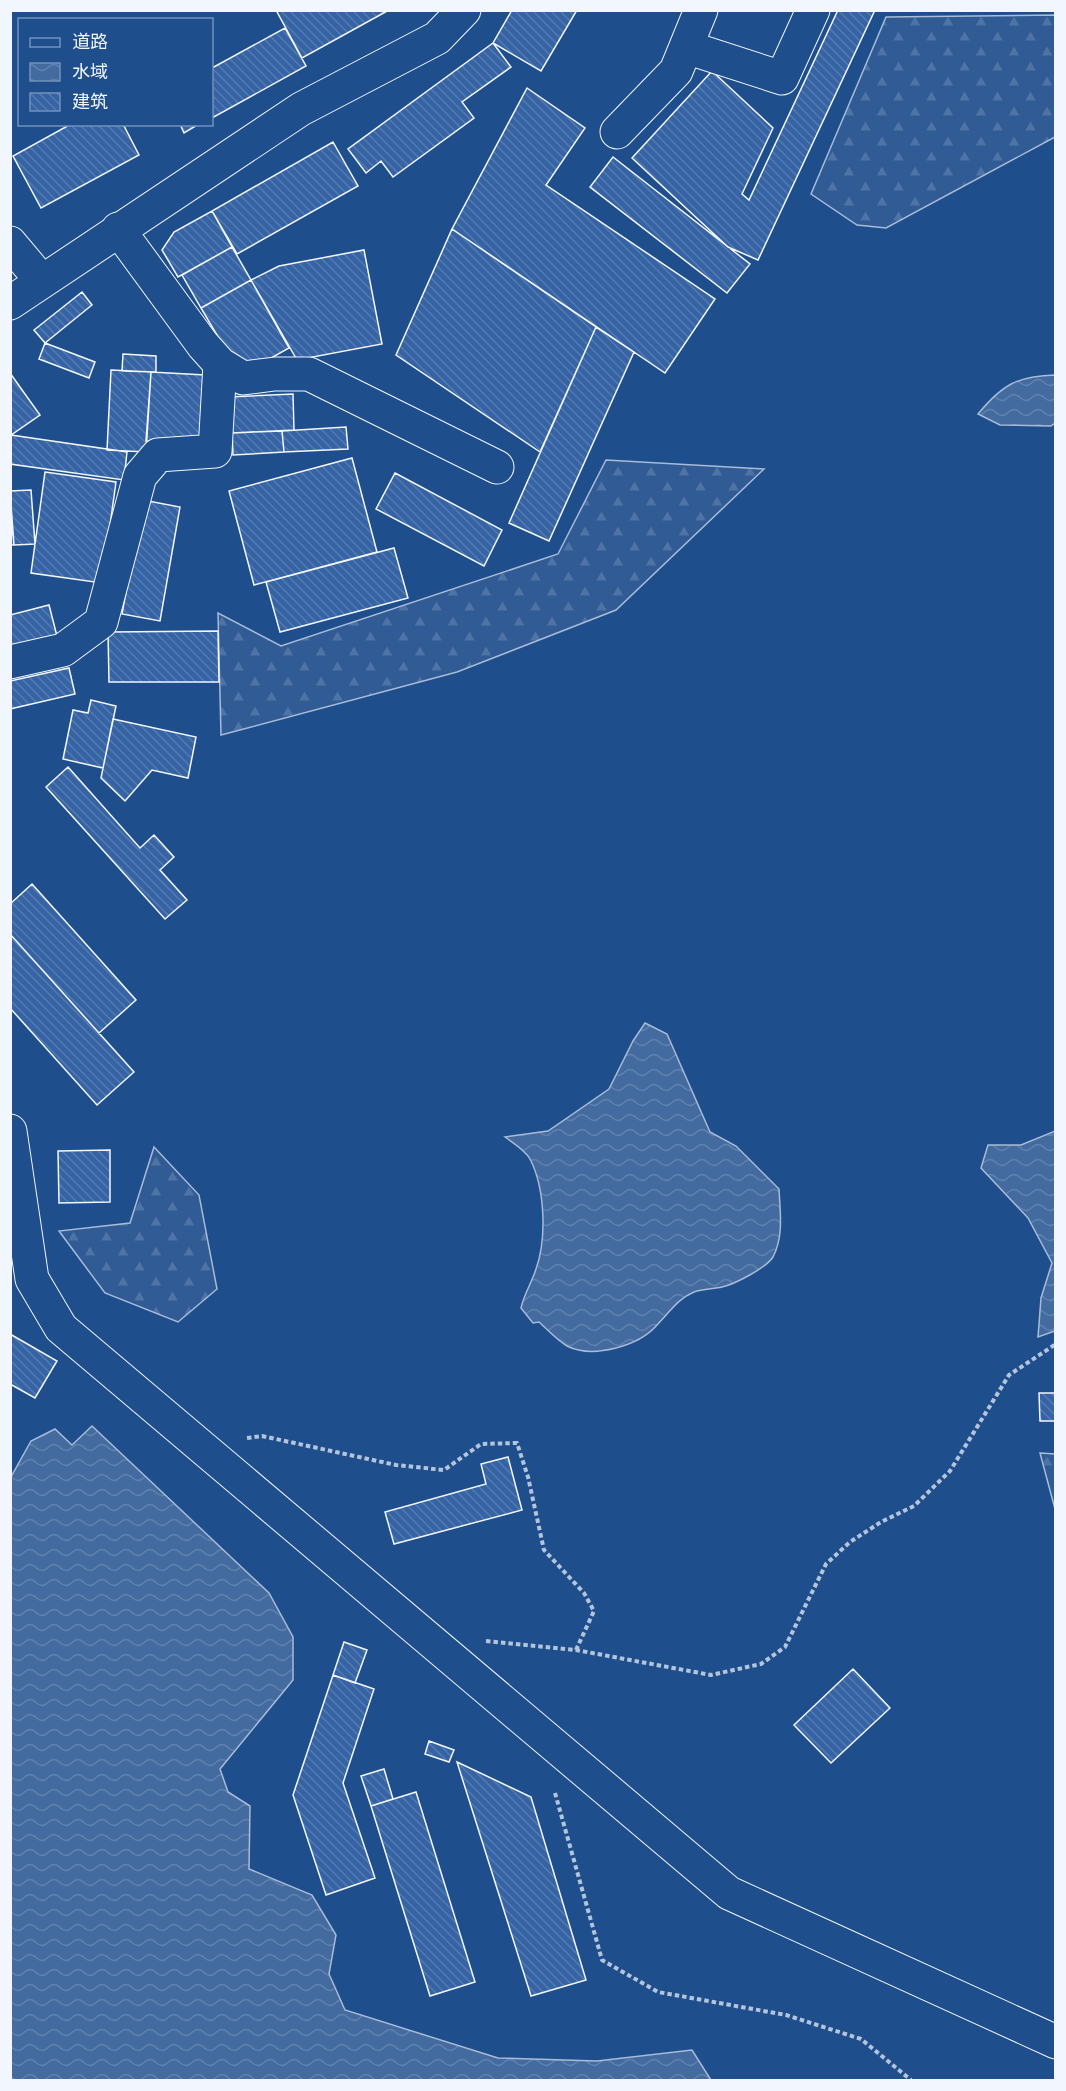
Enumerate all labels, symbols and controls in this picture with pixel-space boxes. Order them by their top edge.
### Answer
legend [18,18,213,126]
text: 道路 [72,29,108,54]
text: 水域 [72,59,108,84]
text: 建筑 [72,89,108,114]

